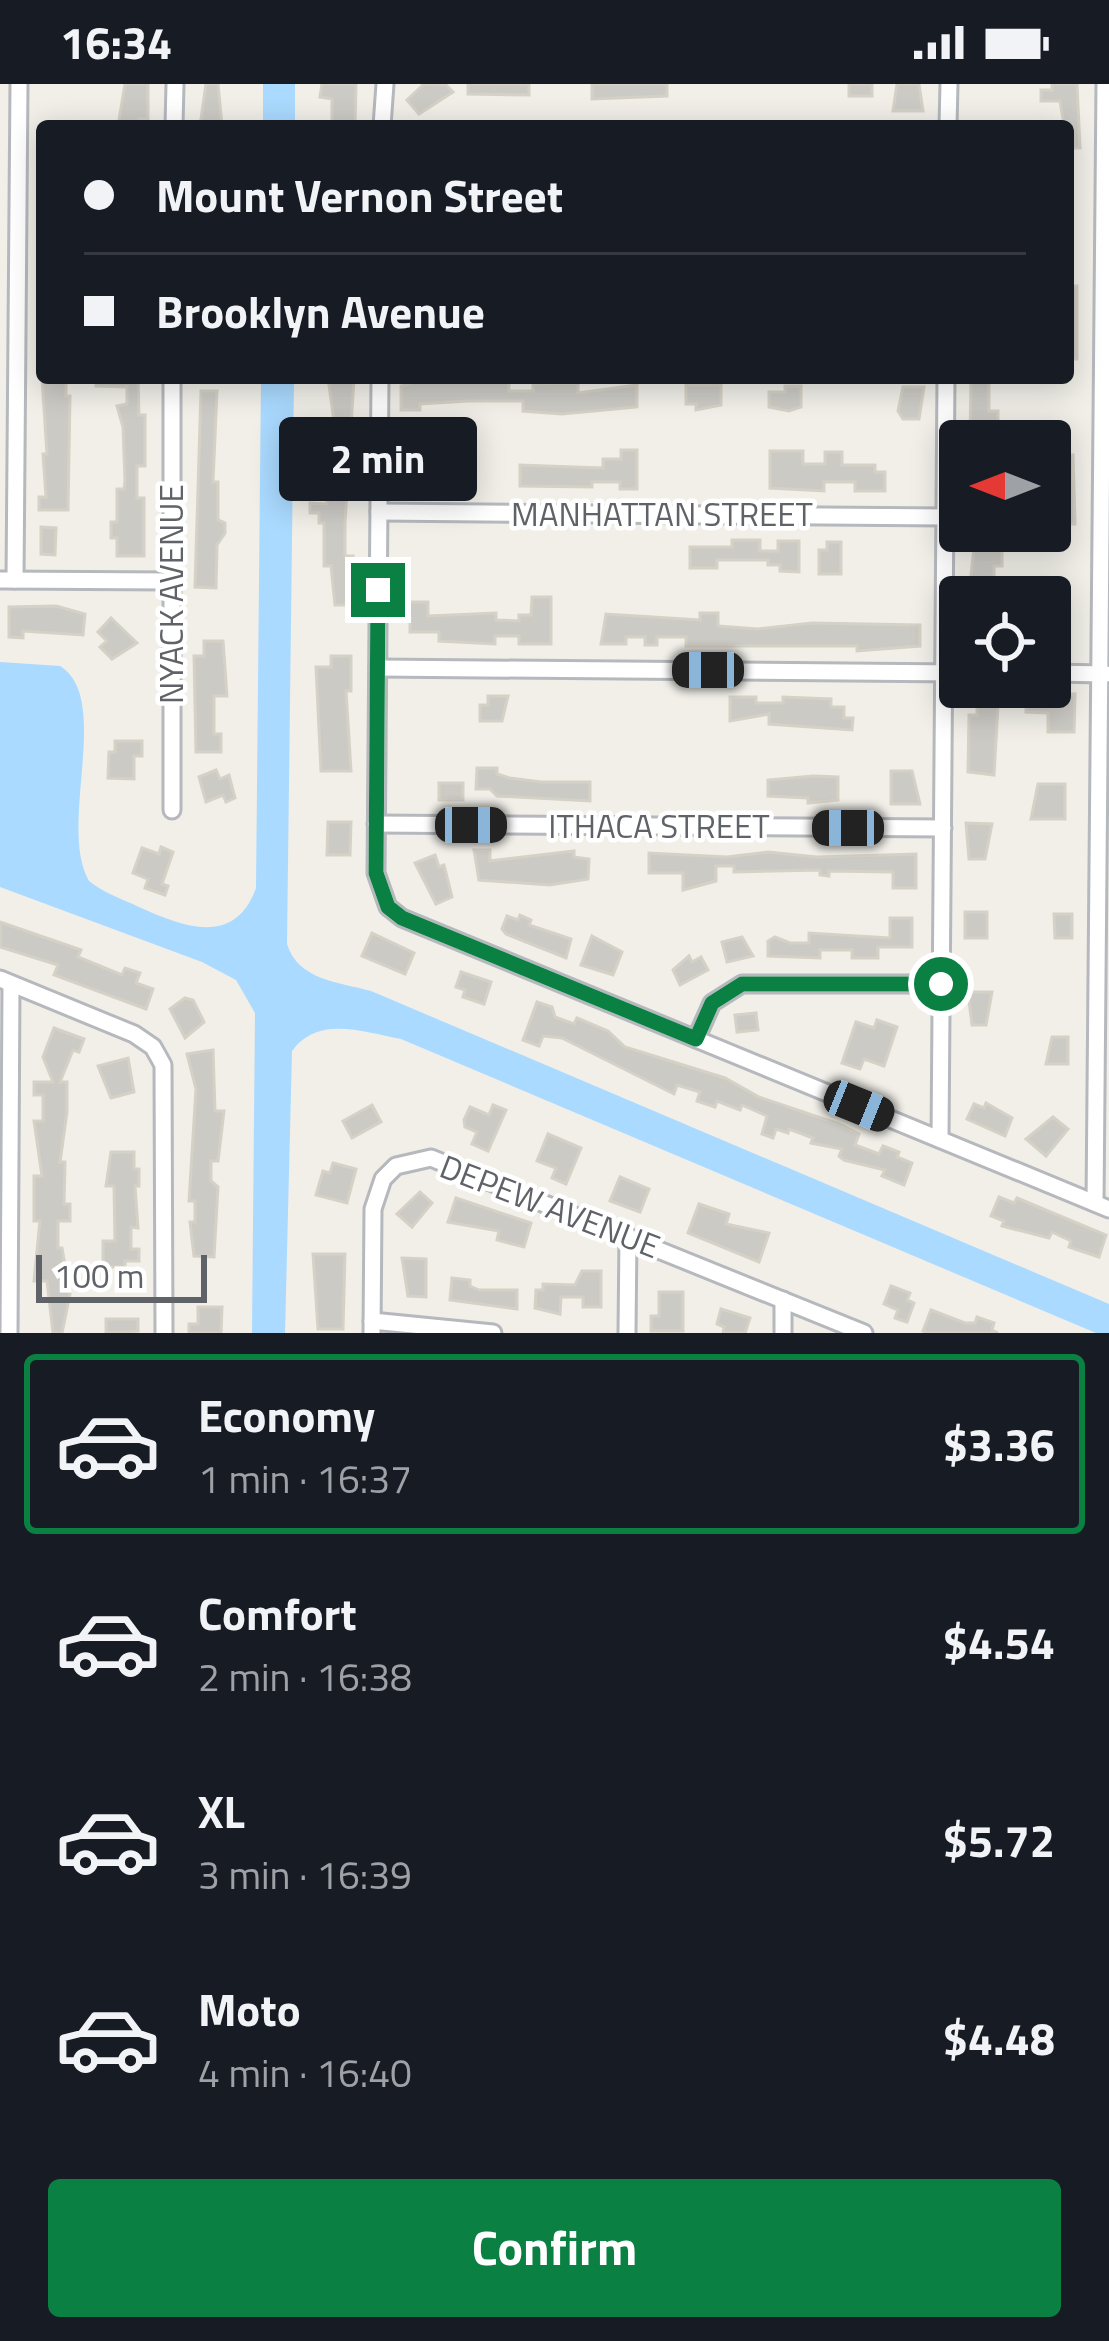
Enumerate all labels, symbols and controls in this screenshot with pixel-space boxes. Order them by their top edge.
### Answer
text: 16:34 [60,8,172,76]
text: Mount Vernon Street [156,161,563,229]
text: Brooklyn Avenue [156,277,485,345]
callout: 2 min [279,416,477,500]
north arrow [939,420,1071,552]
map controls [939,420,1071,708]
text: 2 min [331,429,425,488]
street label: NYACK AVENUE [146,484,196,704]
street label: MANHATTAN STREET [511,489,813,539]
route end [351,563,405,617]
button: locate [939,576,1071,708]
car [672,652,744,688]
street label: ITHACA STREET [548,801,770,851]
car [435,807,507,843]
car [812,810,884,846]
route start [914,957,968,1011]
car [819,1076,899,1136]
street label: DEPEW AVENUE [433,1141,667,1271]
scale bar [36,1249,207,1302]
text: 100 m [54,1251,144,1301]
text: Economy [198,1381,375,1449]
icon: car [54,1390,162,1498]
text: $3.36 [943,1410,1055,1478]
text: 1 min · 16:37 [198,1449,412,1508]
text: Comfort [198,1579,357,1647]
icon: car [54,1588,162,1696]
text: $4.54 [943,1608,1055,1676]
text: 2 min · 16:38 [198,1647,412,1706]
text: XL [198,1777,245,1845]
icon: car [54,1786,162,1894]
text: $5.72 [943,1806,1055,1874]
text: 3 min · 16:39 [198,1845,412,1904]
text: Moto [198,1975,301,2043]
icon: car [54,1984,162,2092]
text: $4.48 [943,2004,1055,2072]
text: 4 min · 16:40 [198,2043,412,2102]
button: Confirm [48,2179,1061,2317]

